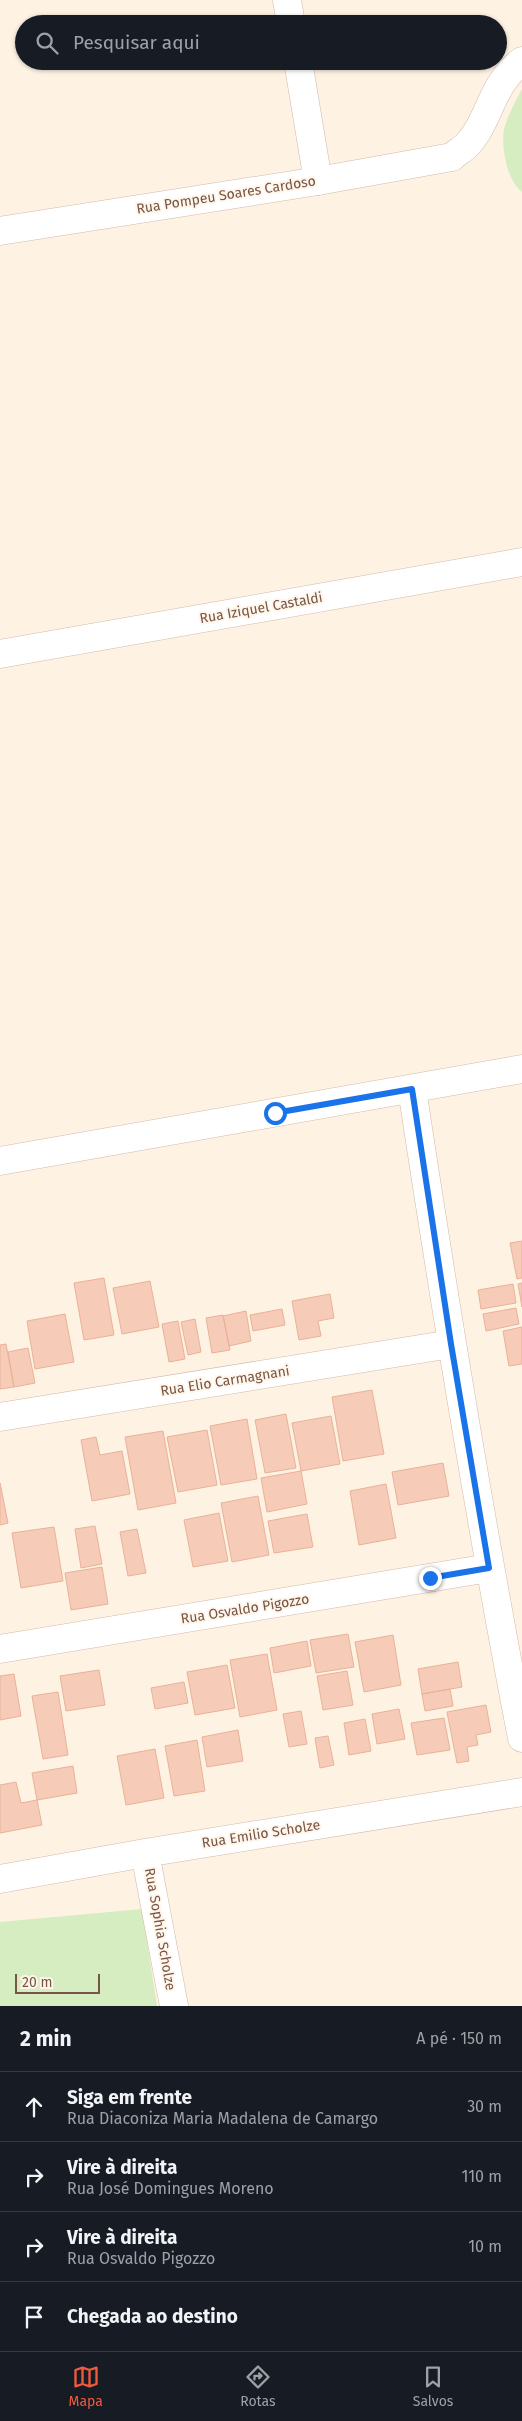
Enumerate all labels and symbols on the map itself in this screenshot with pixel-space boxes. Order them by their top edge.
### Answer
street label: Rua Pompeu Soares Cardoso [135,172,317,218]
street label: Rua Iziquel Castaldi [198,589,324,627]
route start [264,1102,287,1125]
street label: Rua Elio Carmagnani [159,1362,291,1400]
route end [419,1567,442,1590]
street label: Rua Osvaldo Pigozzo [180,1590,310,1628]
street label: Rua Emilio Scholze [201,1816,321,1852]
street label: Rua Sophia Scholze [141,1866,179,1992]
scale bar [15,1971,100,1994]

